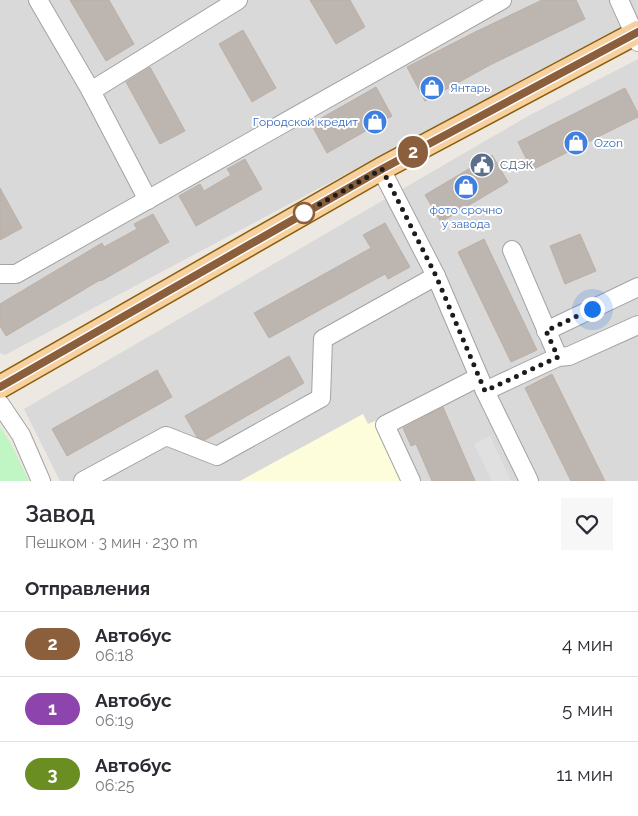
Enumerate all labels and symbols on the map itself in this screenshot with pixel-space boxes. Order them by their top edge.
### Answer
shop icon: Янтарь [419,75,445,101]
place label: Янтарь [450,81,490,95]
shop icon: Городской кредит [362,109,388,135]
place label: Городской кредит [253,115,358,129]
shop icon: Ozon [563,130,589,156]
line badge: 2 [397,136,429,168]
place label: Ozon [594,136,623,150]
public building icon: СДЭК [469,152,495,178]
place label: СДЭК [500,158,534,172]
shop icon: фото срочно у завода [453,174,479,200]
unlabelled marker [293,202,315,224]
place label: фото срочно у завода [430,203,502,231]
your location [580,297,605,322]

